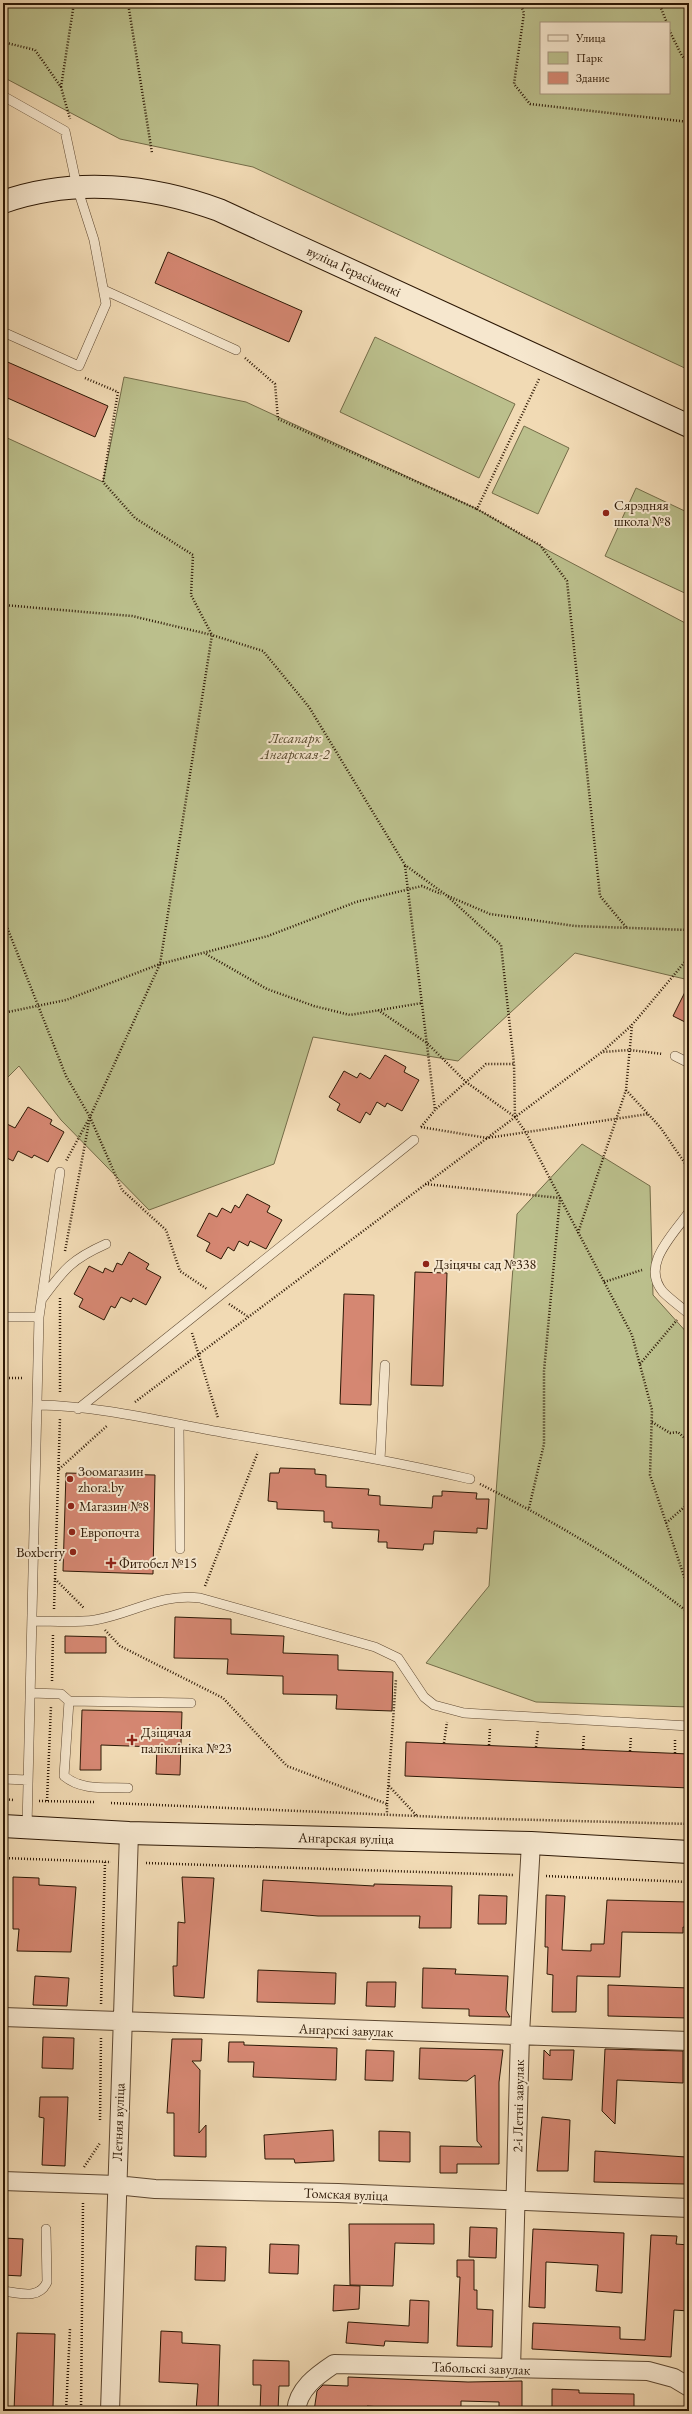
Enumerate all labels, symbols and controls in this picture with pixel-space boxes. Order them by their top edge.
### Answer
legend [540,22,670,94]
text: Улица [575,30,606,46]
text: Парк [576,50,603,66]
text: Здание [576,70,610,86]
street label: вуліца Герасіменкі [304,241,405,301]
place label: Сярэдняя школа №8 [614,496,671,530]
marker: Сярэдняя школа №8 [601,508,611,518]
park label: Лесапарк Ангарская-2 [260,729,331,763]
place label: Дзіцячы сад №338 [434,1255,537,1273]
marker: Дзіцячы сад №338 [421,1259,431,1269]
place label: Зоомагазин zhora.by [78,1462,144,1496]
marker: Зоомагазин zhora.by [65,1474,75,1484]
place label: Магазин №8 [79,1497,149,1515]
marker: Магазин №8 [66,1501,76,1511]
place label: Европочта [80,1523,140,1541]
marker: Европочта [67,1527,77,1537]
place label: Boxberry [16,1543,66,1561]
marker: Boxberry [68,1547,78,1557]
place label: Фитобел №15 [119,1554,197,1572]
marker: Фитобел №15 [106,1558,116,1568]
place label: Дзіцячая паліклініка №23 [141,1723,232,1757]
marker: Дзіцячая паліклініка №23 [126,1734,138,1746]
street label: Ангарская вуліца [297,1828,394,1848]
street label: Ангарскі завулак [297,2019,394,2041]
street label: 2-і Летні завулак [508,2059,528,2153]
street label: Летняя вуліца [108,2082,128,2161]
street label: Томская вуліца [303,2184,389,2204]
street label: Табольскі завулак [431,2357,531,2379]

